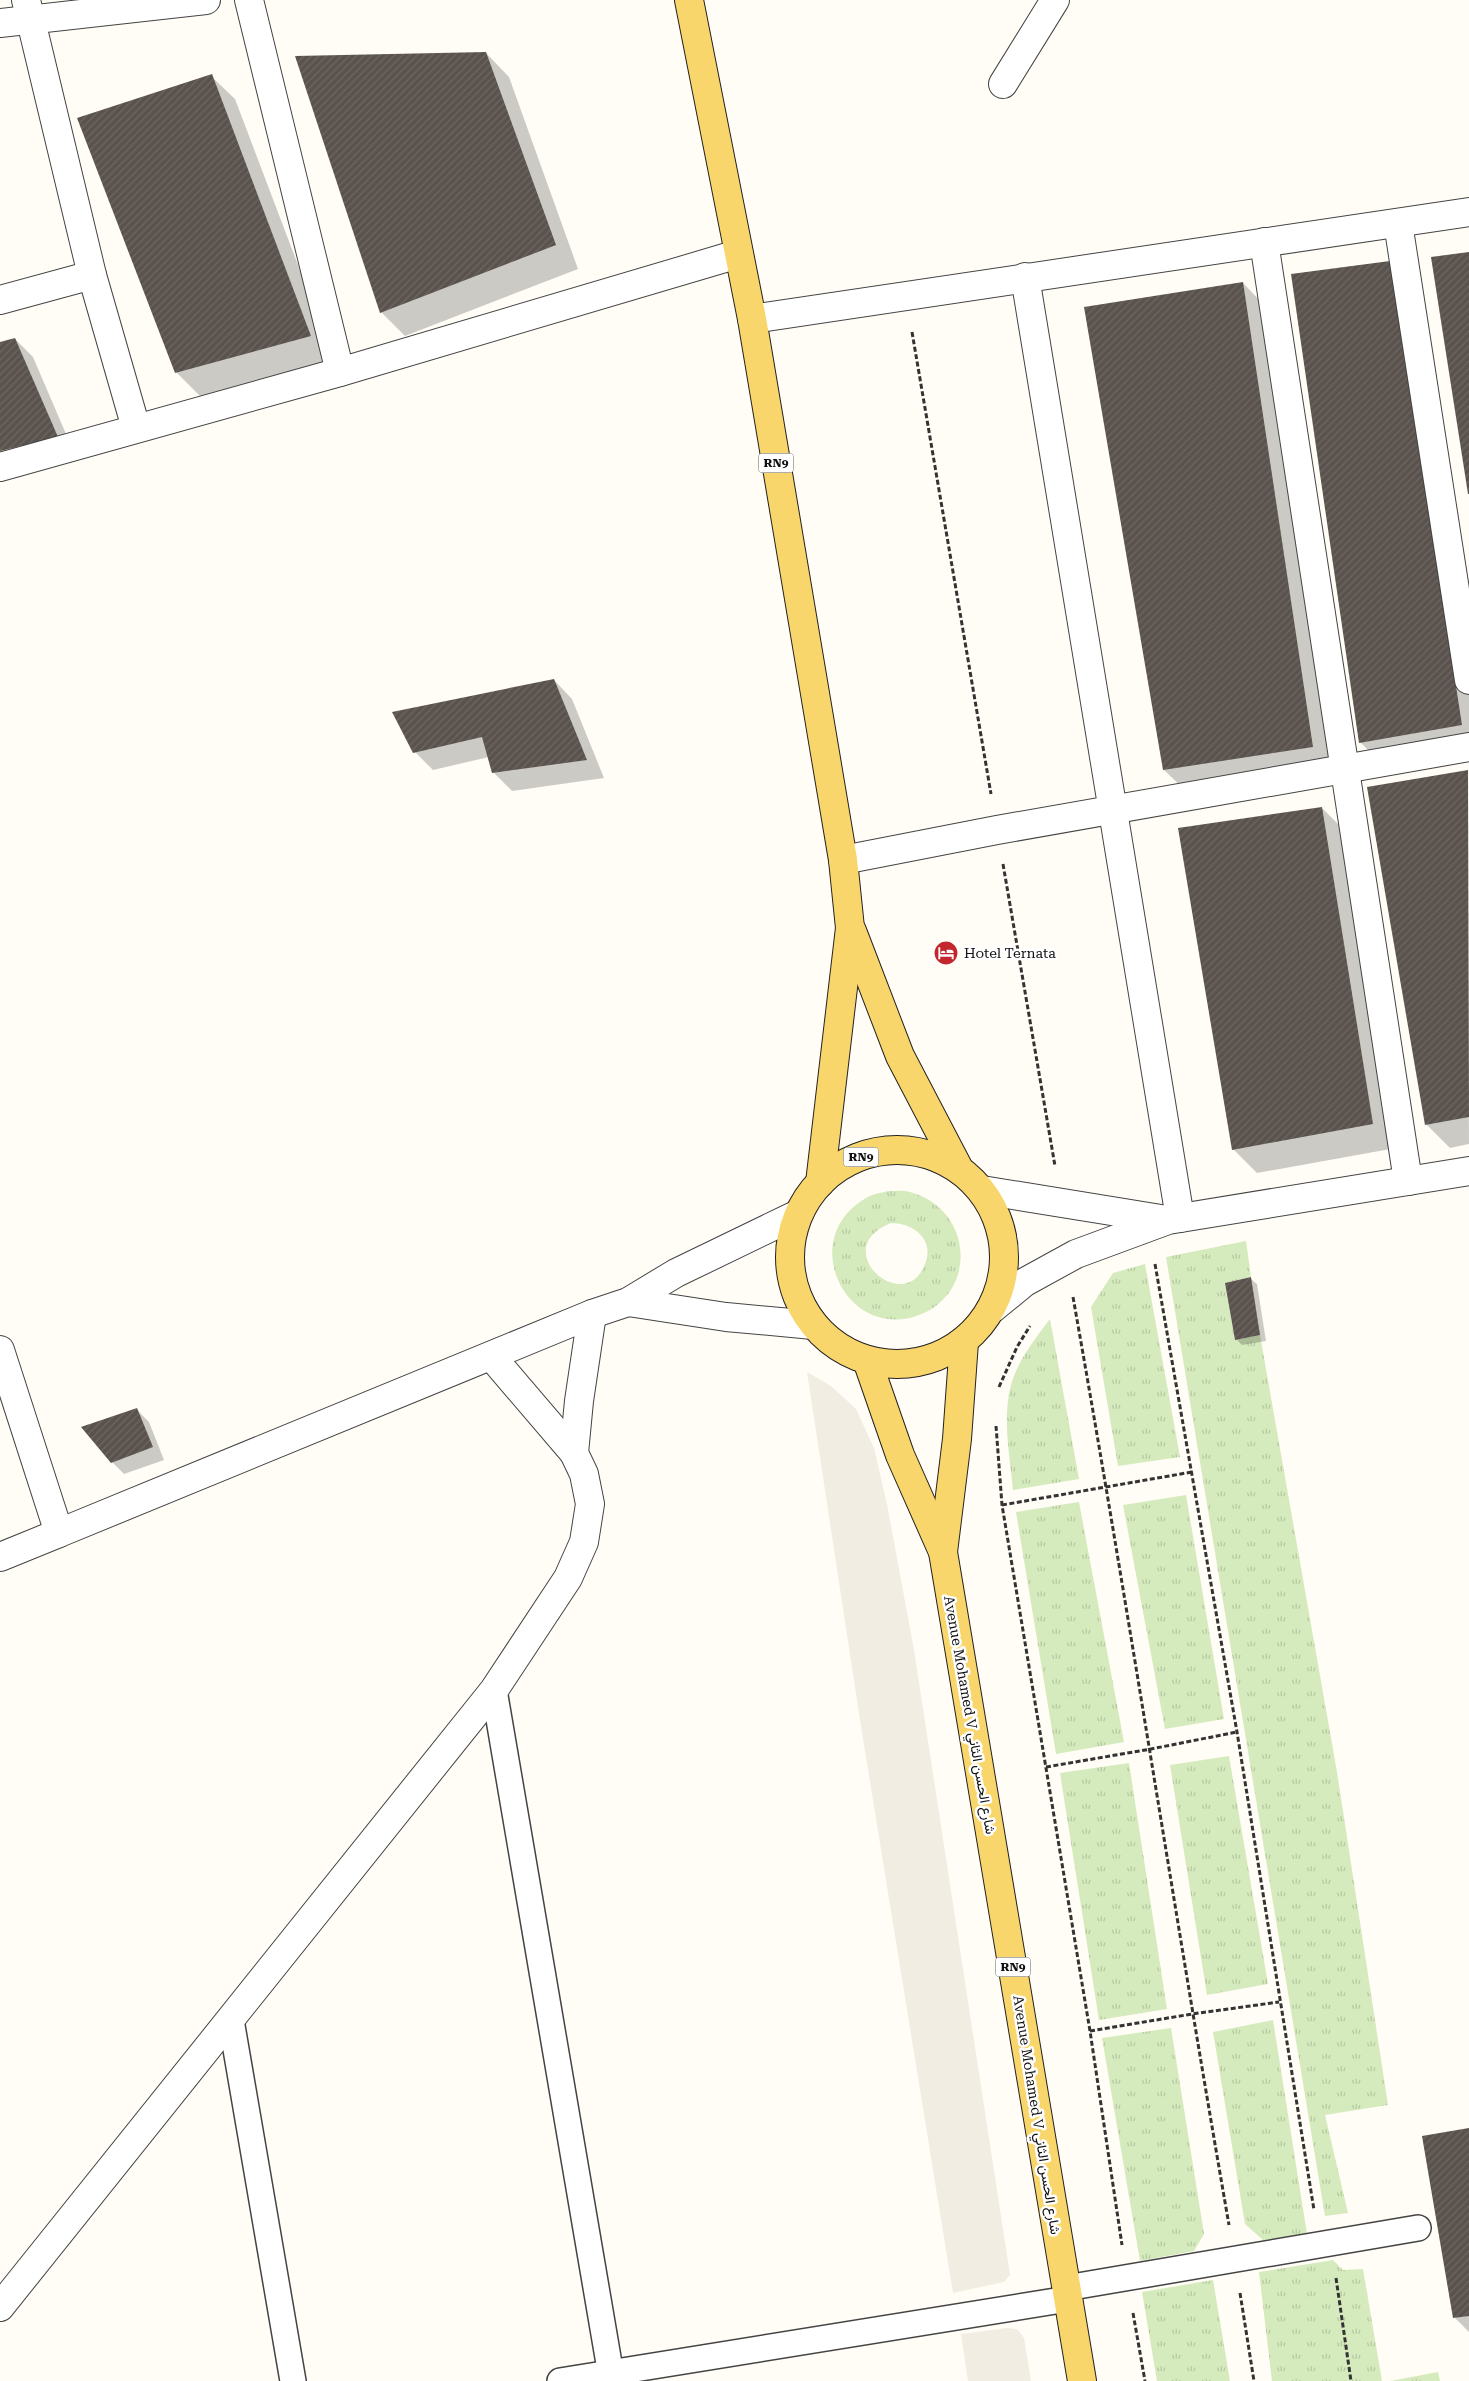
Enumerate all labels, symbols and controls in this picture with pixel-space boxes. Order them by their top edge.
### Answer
road number: RN9 [758,453,794,472]
hotel icon: Hotel Ternata [933,940,959,966]
place label: Hotel Ternata [964,945,1056,961]
road number: RN9 [844,1148,878,1166]
street label: Avenue Mohamed V شارع الحسن الثاني [937,1595,999,1836]
road number: RN9 [996,1958,1030,1976]
street label: Avenue Mohamed V شارع الحسن الثاني [1006,1994,1064,2236]

